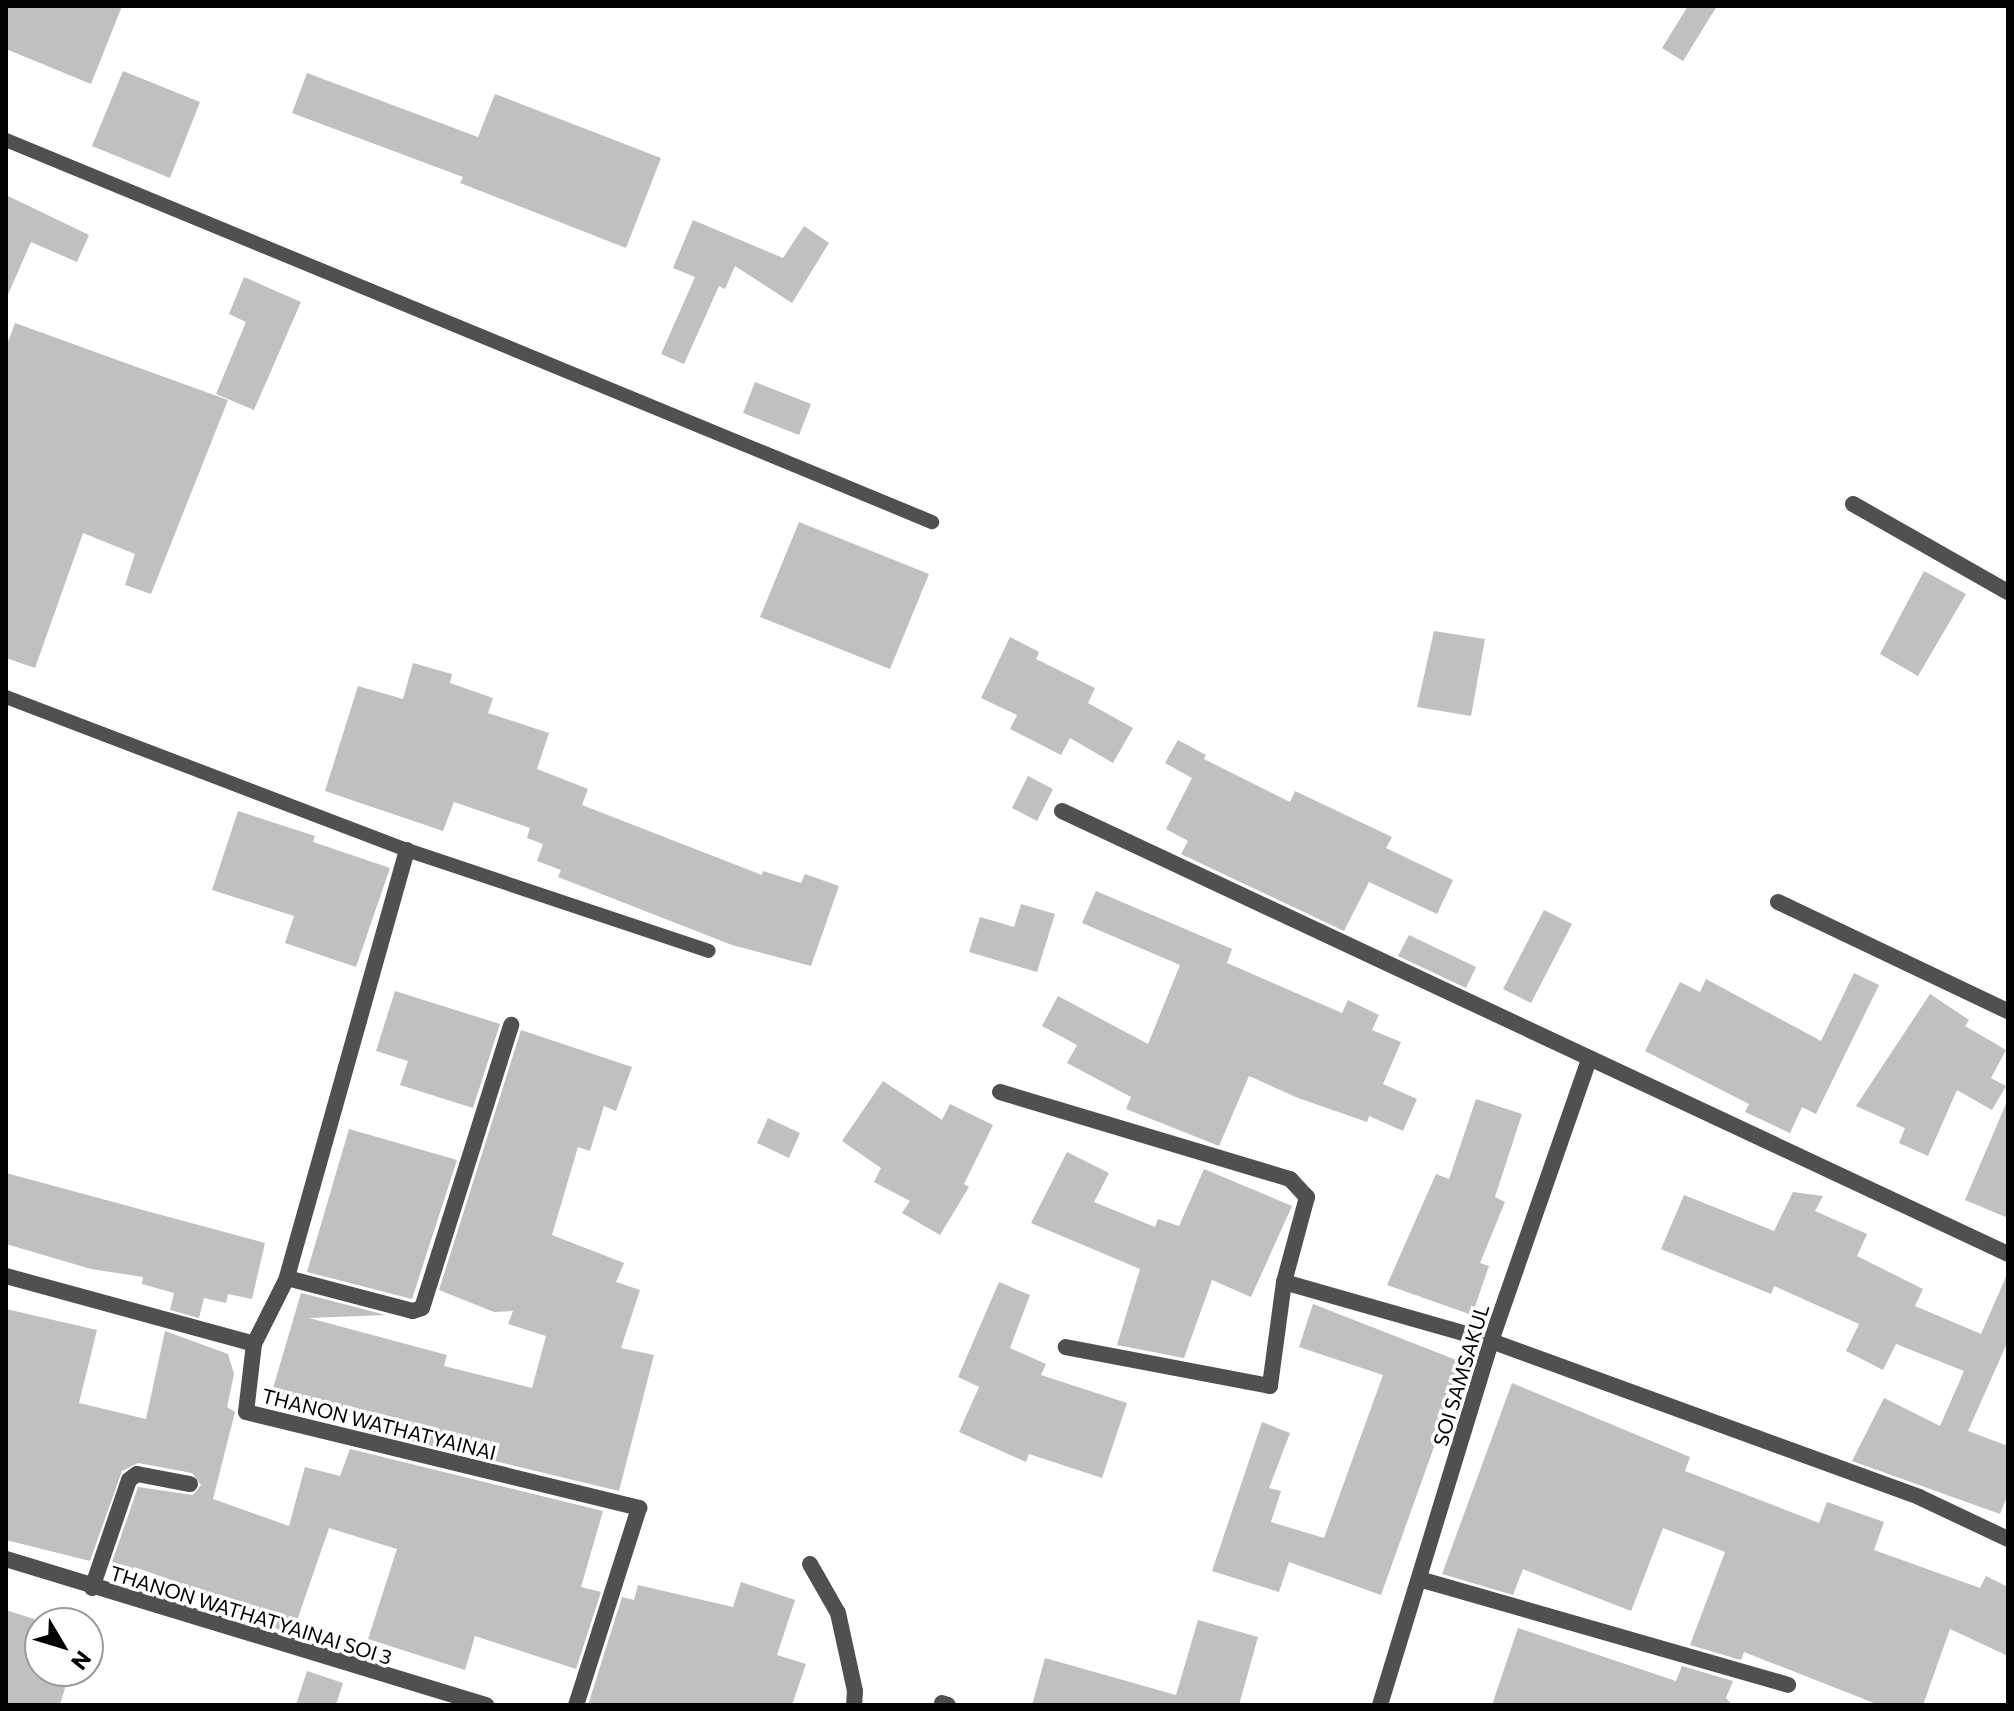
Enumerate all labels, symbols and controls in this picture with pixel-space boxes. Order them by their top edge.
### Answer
street label: SOI SAMSAKUL [1428,1301,1494,1449]
street label: THANON WATHATYAINAI [259,1383,499,1465]
street label: THANON WATHATYAINAI SOI 3 [107,1561,395,1669]
north arrow [24,1607,104,1687]
text: N [66,1646,97,1676]

